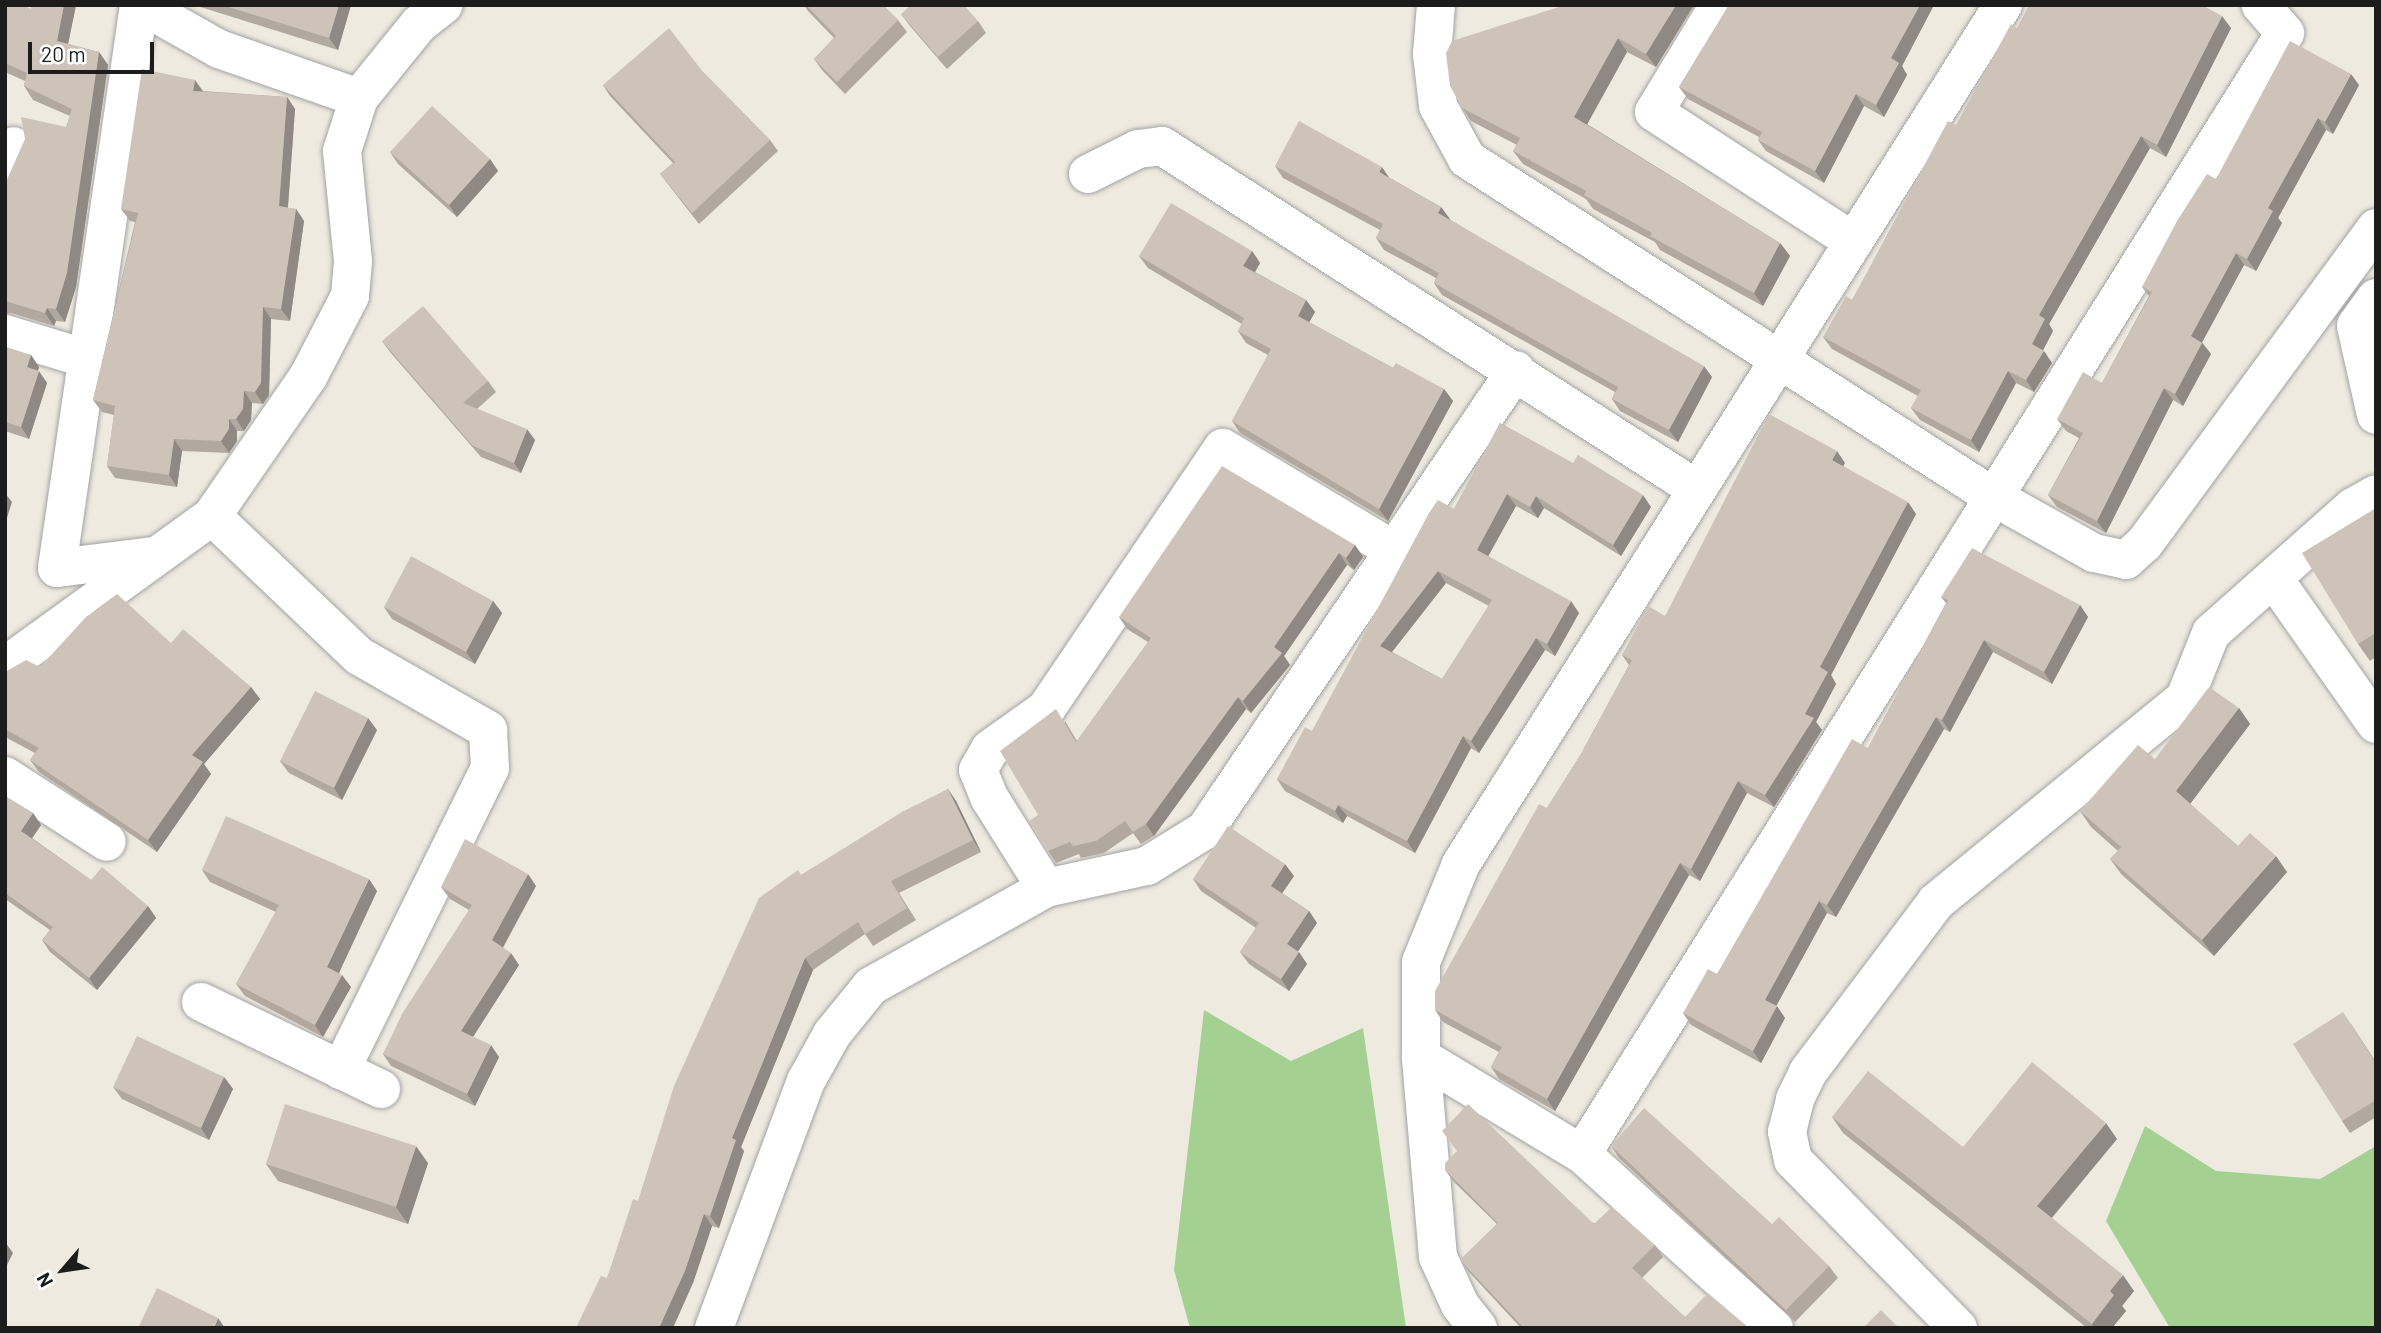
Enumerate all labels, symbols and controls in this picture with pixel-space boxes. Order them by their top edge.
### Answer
scale bar [32,28,158,72]
text: 20 m [41,41,86,66]
north arrow [28,1235,98,1305]
text: N [31,1269,57,1292]

